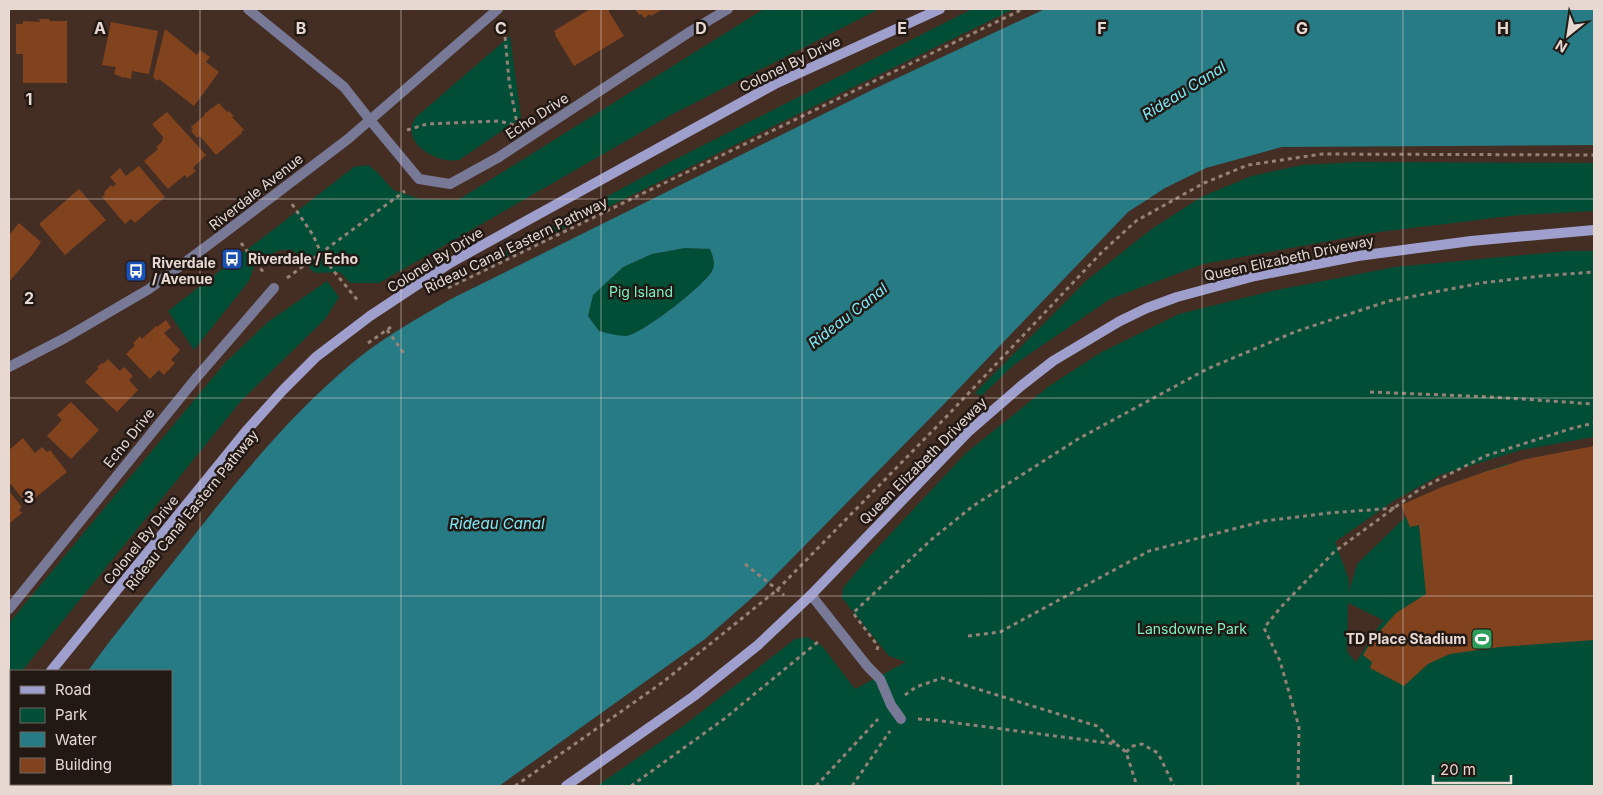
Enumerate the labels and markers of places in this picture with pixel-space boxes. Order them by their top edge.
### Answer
bus stop icon: Riverdale / Echo [220,247,244,271]
place label: Riverdale / Echo [248,250,358,267]
place label: Riverdale / Avenue [152,254,216,287]
bus stop icon: Riverdale / Avenue [124,259,148,283]
sports icon: TD Place Stadium [1470,627,1494,651]
place label: TD Place Stadium [1346,630,1466,647]

